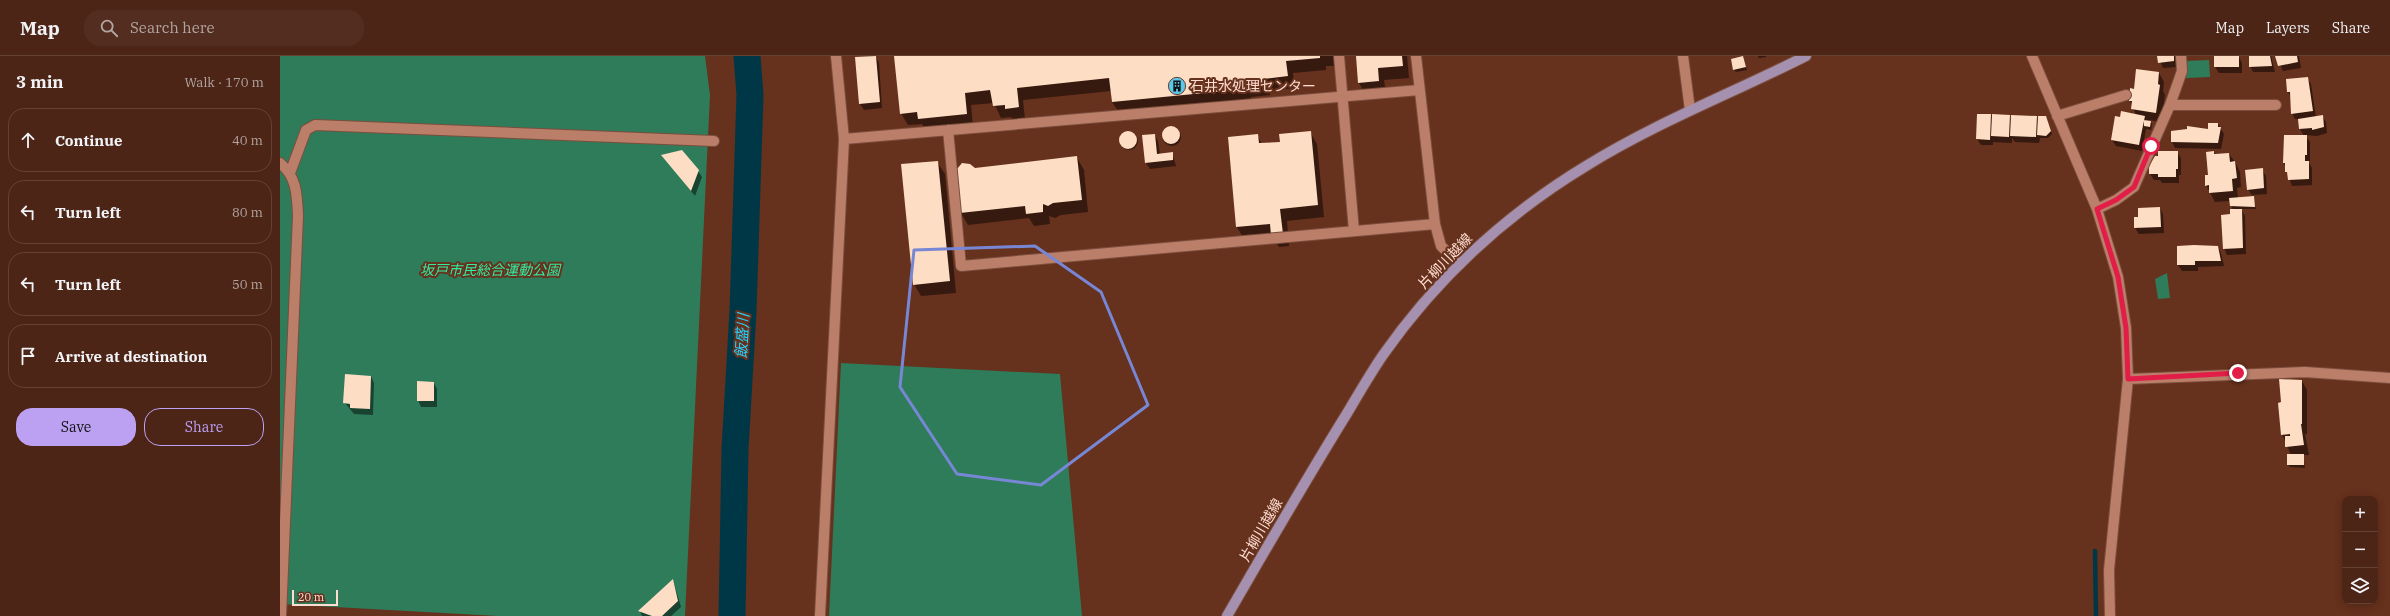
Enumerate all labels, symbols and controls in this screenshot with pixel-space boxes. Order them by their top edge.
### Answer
search box [84,10,364,46]
text: Map [20,16,60,40]
icon: search [98,17,120,39]
text: Search here [130,18,214,37]
text: Map [2216,19,2244,37]
text: Layers [2266,19,2310,37]
text: Share [2332,19,2370,37]
text: 3 min [16,71,64,93]
text: Walk · 170 m [185,74,264,91]
building icon: 石井水処理センター [1167,76,1187,96]
place label: 石井水処理センター [1190,77,1316,95]
icon: ahead [17,129,39,151]
text: Continue [55,131,122,150]
text: 40 m [232,132,263,149]
route start [2142,137,2160,155]
icon: left [17,201,39,223]
text: Turn left [55,203,121,222]
text: 80 m [232,204,263,221]
street label: 片柳川越線 [1414,230,1476,292]
park label: 坂戸市民総合運動公園 [420,261,562,279]
icon: left [17,273,39,295]
text: Turn left [55,275,121,294]
text: 50 m [232,276,263,293]
water label: 飯盛川 [731,311,753,359]
icon: arrive [17,345,39,367]
text: Arrive at destination [55,347,207,366]
route end [2229,364,2247,382]
button: Save [16,408,136,446]
button: Share [144,408,264,446]
street label: 片柳川越線 [1236,495,1286,565]
map controls [2342,496,2378,604]
button: + [2342,496,2378,532]
button: − [2342,532,2378,568]
button: layers [2342,568,2378,604]
scale bar [292,588,338,607]
text: 20 m [298,590,324,604]

